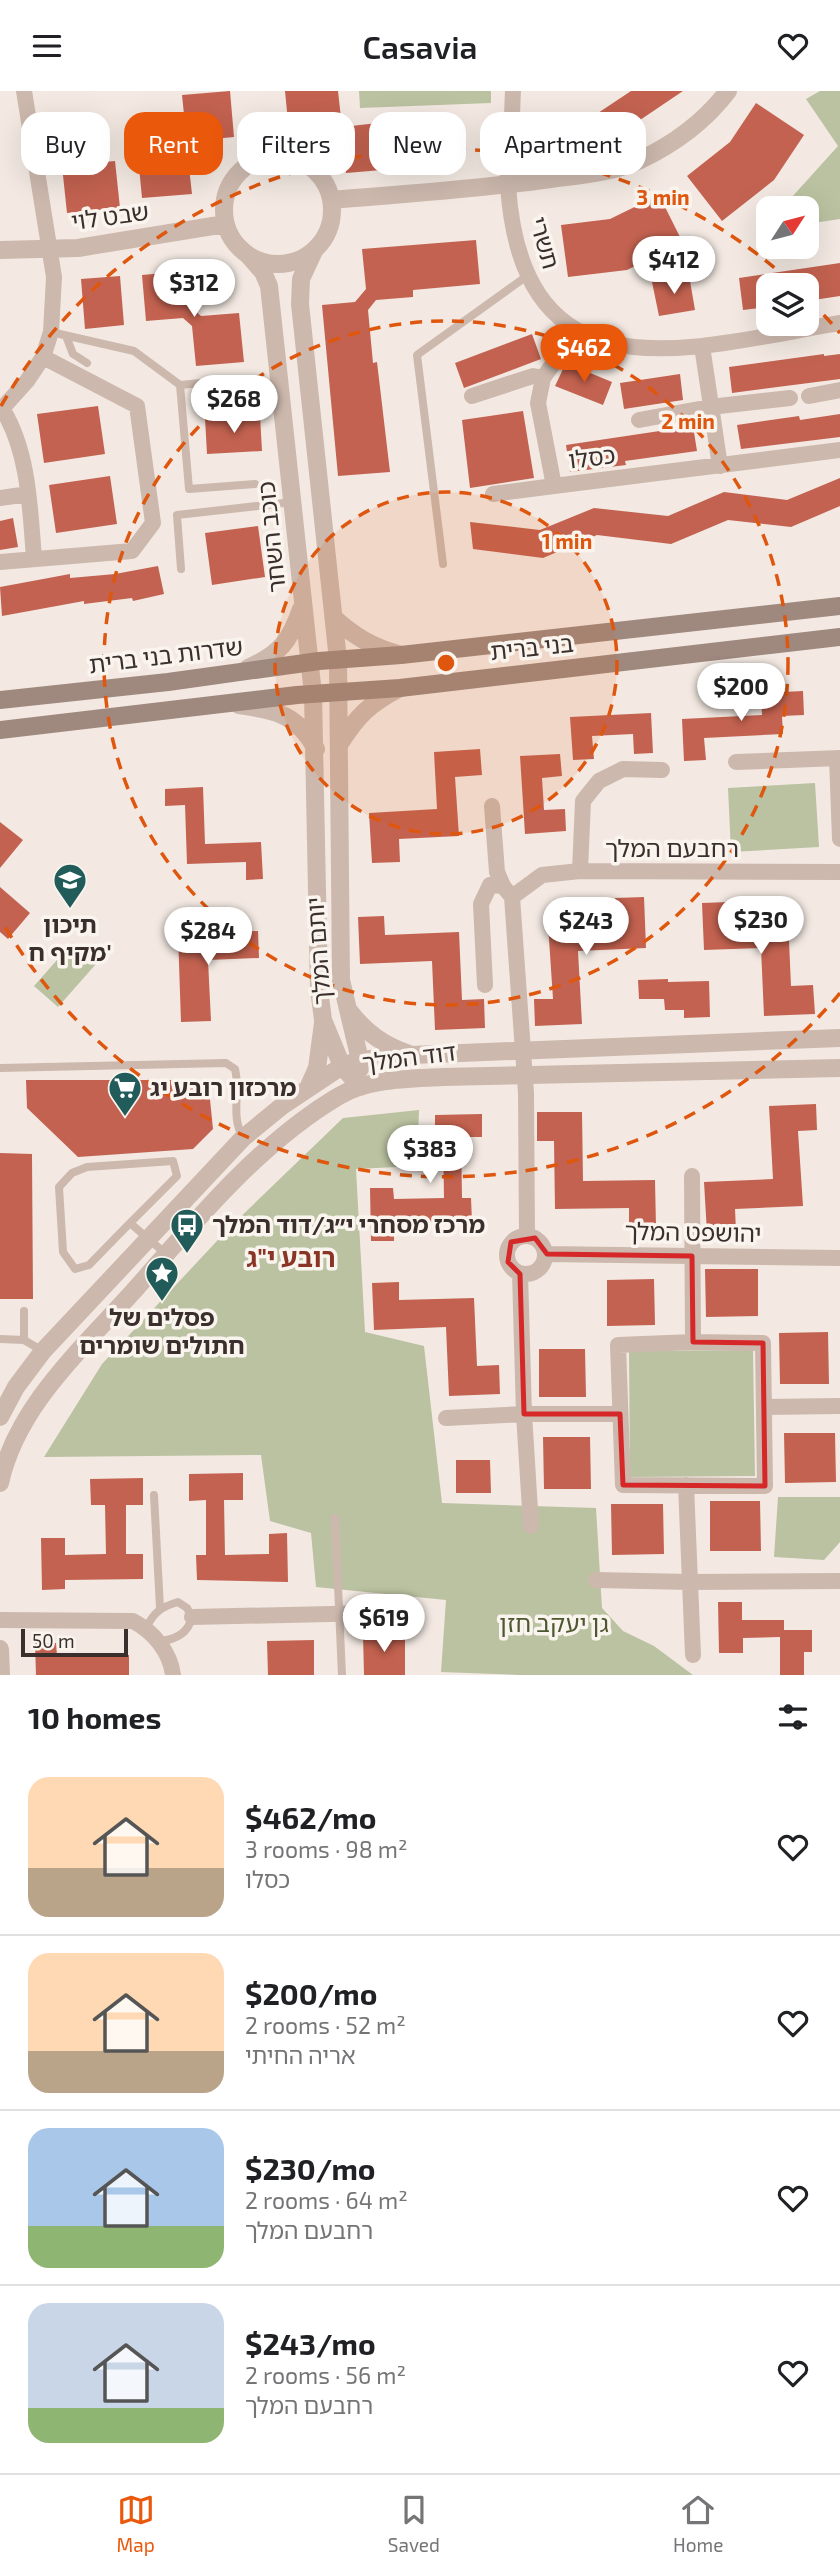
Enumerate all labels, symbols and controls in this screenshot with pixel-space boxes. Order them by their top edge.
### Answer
icon: menu [28,27,66,65]
text: Casavia [362,27,478,65]
icon: heart [774,27,812,65]
chip: Buy [21,112,110,175]
chip: Rent [124,112,223,175]
chip: Filters [237,112,355,175]
chip: New [369,112,466,175]
chip: Apartment [480,112,646,175]
text: 3 min [636,184,690,209]
street label: שבט לוי [69,196,150,235]
north arrow [756,196,819,259]
map controls [756,196,819,336]
street label: תשרי [524,213,567,272]
pin: $412 [633,237,715,296]
text: $412 [648,245,700,273]
pin: $312 [153,259,235,319]
text: $312 [169,268,219,296]
button: layers [756,273,819,336]
pin: $462 [543,324,625,384]
text: $462 [557,333,611,361]
pin: $268 [193,375,275,435]
text: $268 [207,384,261,412]
text: 2 min [661,408,715,433]
street label: כסלו [567,439,617,474]
street label: כוכב השחר [250,480,291,594]
text: 1 min [542,528,592,553]
street label: בני ברית [489,628,575,665]
street label: שדרות בני ברית [87,631,244,678]
centre of rings [434,651,458,675]
pin: $200 [700,663,782,723]
text: $200 [713,672,769,700]
street label: רחבעם המלך [605,833,739,862]
school or university icon: תיכון מקיף ח' [51,861,89,910]
street label: יותם המלך [299,896,336,1006]
pin: $243 [545,897,627,957]
pin: $230 [720,897,802,956]
text: $230 [734,905,788,933]
text: $243 [559,906,613,934]
pin: $284 [167,907,249,967]
place label: תיכון מקיף ח' [29,909,111,966]
text: $284 [180,916,236,944]
street label: דוד המלך [360,1036,457,1077]
supermarket icon: מרכזון רובע יג [106,1069,144,1118]
place label: מרכזון רובע יג [150,1072,296,1101]
pin: $383 [389,1125,471,1185]
text: $383 [403,1134,457,1162]
bus stop icon: מרכז מסחרי י״ג/דוד המלך [168,1206,206,1255]
place label: מרכז מסחרי י״ג/דוד המלך [212,1209,485,1238]
street label: יהושפט המלך [624,1216,762,1247]
district label: רובע י"ג [246,1241,336,1272]
place icon: פסלים של חתולים שומרים [143,1254,181,1303]
place label: פסלים של חתולים שומרים [79,1302,245,1359]
pin: $619 [343,1595,425,1654]
text: $619 [359,1603,409,1631]
park label: גן יעקב חזן [499,1608,609,1637]
scale bar [21,1626,128,1658]
text: 50 m [32,1629,75,1652]
icon: filters [774,1698,812,1736]
text: 10 homes [28,1699,161,1735]
text: $462/mo [245,1799,376,1835]
icon: home [84,1805,168,1889]
icon: heart [774,1828,812,1866]
text: 3 rooms · 98 m² [245,1835,407,1863]
text: כסלו [245,1865,290,1893]
text: $200/mo [245,1975,377,2011]
icon: home [84,1981,168,2065]
icon: heart [774,2004,812,2042]
text: 2 rooms · 52 m² [245,2011,406,2039]
text: אריה החיתי [245,2041,356,2069]
text: $230/mo [245,2150,376,2186]
icon: home [84,2156,168,2240]
icon: heart [774,2179,812,2217]
text: 2 rooms · 64 m² [245,2186,408,2214]
text: רחבעם המלך [245,2216,373,2244]
text: $243/mo [245,2325,376,2361]
icon: home [84,2331,168,2415]
icon: heart [774,2354,812,2392]
text: 2 rooms · 56 m² [245,2361,406,2389]
text: רחבעם המלך [245,2391,373,2419]
tab: Map [117,2491,155,2556]
tab: Saved [388,2491,440,2556]
tab: Home [673,2491,723,2556]

